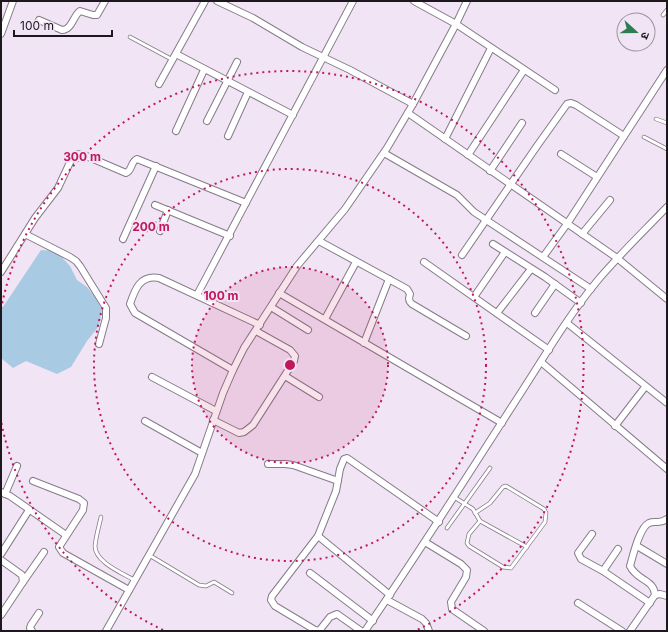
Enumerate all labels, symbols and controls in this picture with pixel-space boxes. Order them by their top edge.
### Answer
scale bar [14,12,112,38]
north arrow [616,12,656,52]
text: 100 m [20,18,54,33]
text: उ [637,30,653,42]
text: 300 m [63,149,101,164]
text: 200 m [132,219,170,234]
text: 100 m [203,288,239,303]
centre of rings [283,358,297,372]

